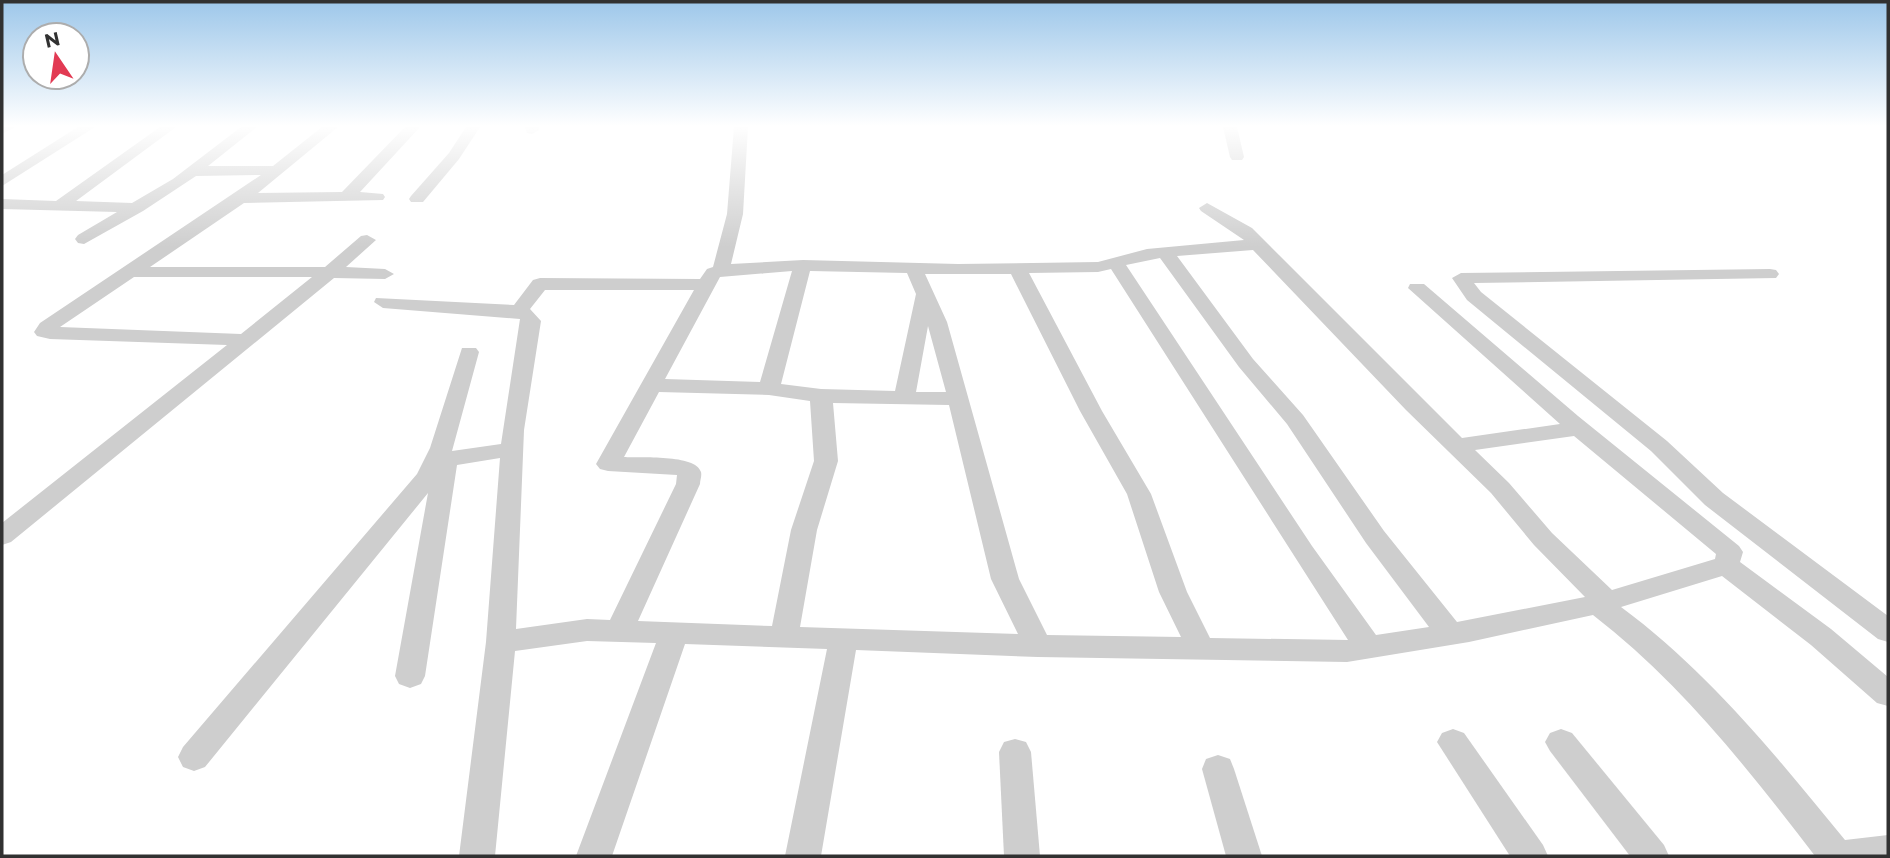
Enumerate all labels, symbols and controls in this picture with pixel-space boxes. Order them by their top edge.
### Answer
north arrow [21,21,91,91]
text: N [42,27,62,53]

